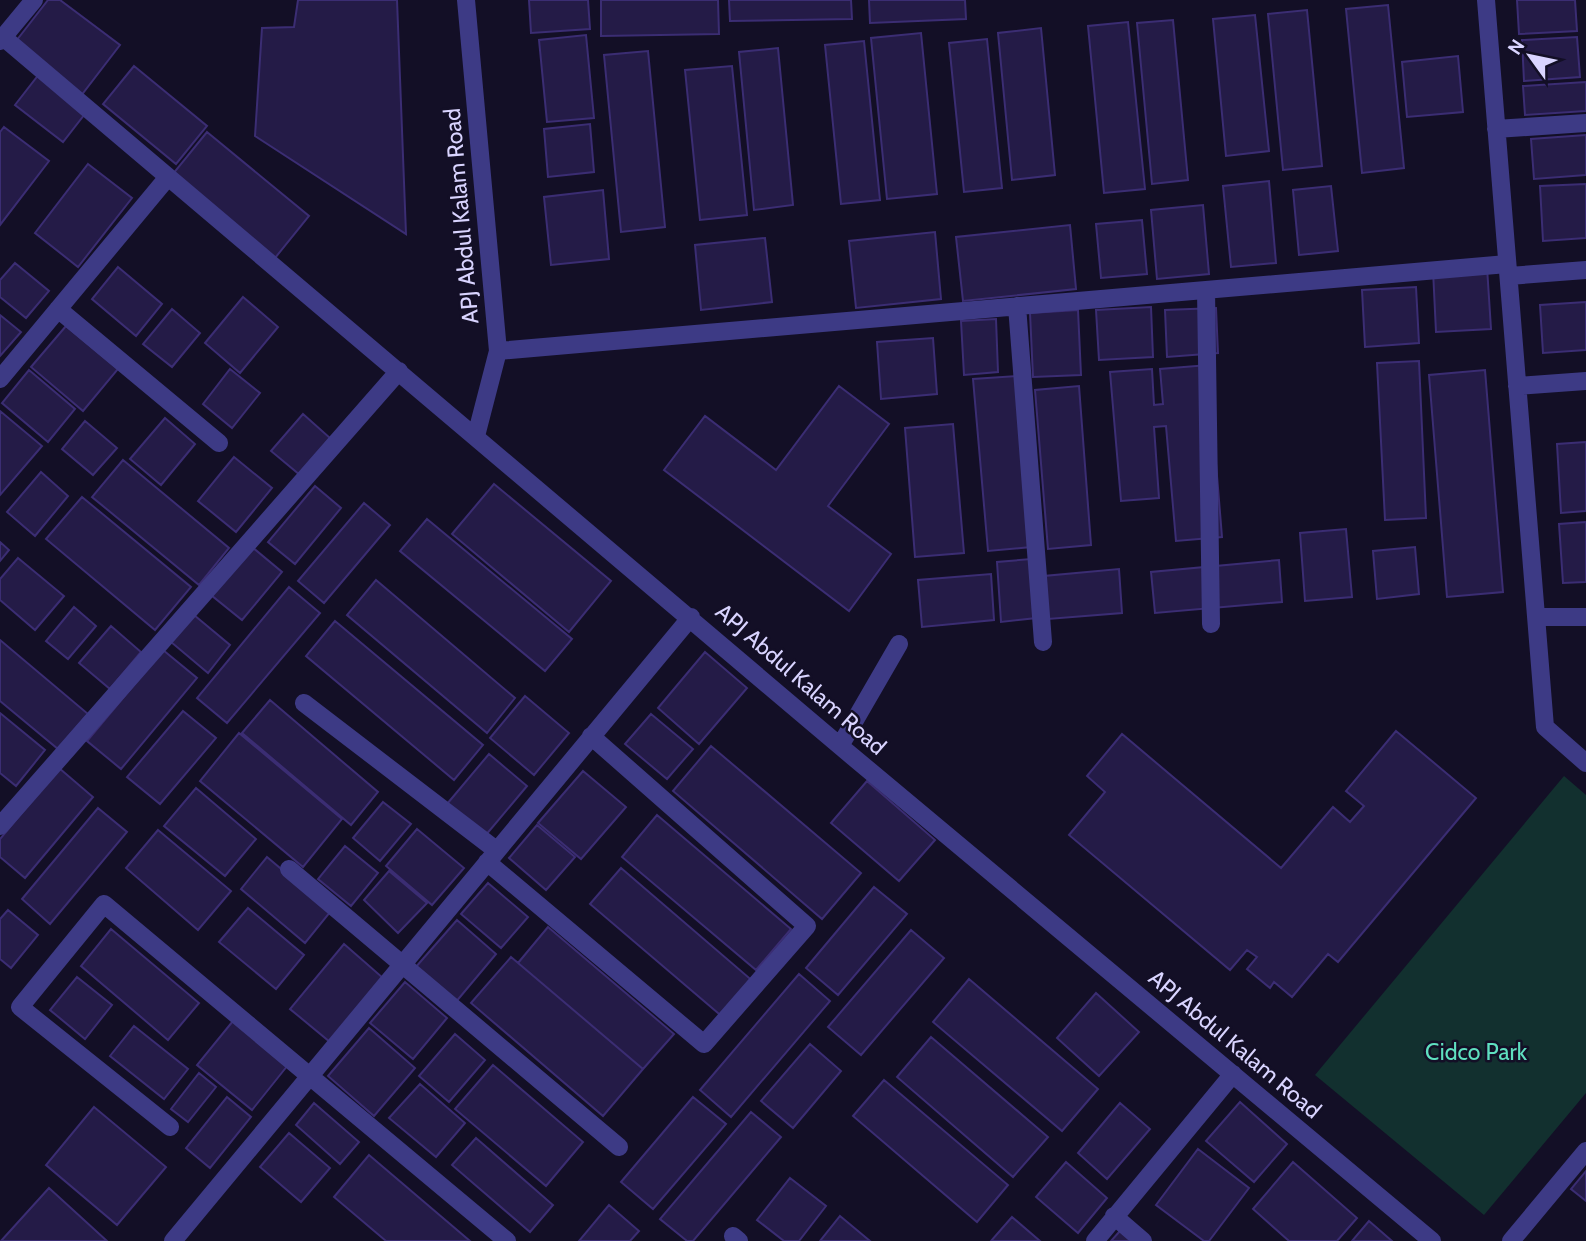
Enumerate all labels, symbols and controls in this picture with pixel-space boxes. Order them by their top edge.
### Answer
north arrow [1495,21,1565,91]
text: N [1503,35,1529,59]
street label: APJ Abdul Kalam Road [438,107,484,325]
street label: APJ Abdul Kalam Road [710,597,892,761]
street label: APJ Abdul Kalam Road [1143,964,1327,1124]
park label: Cidco Park [1425,1038,1528,1066]

